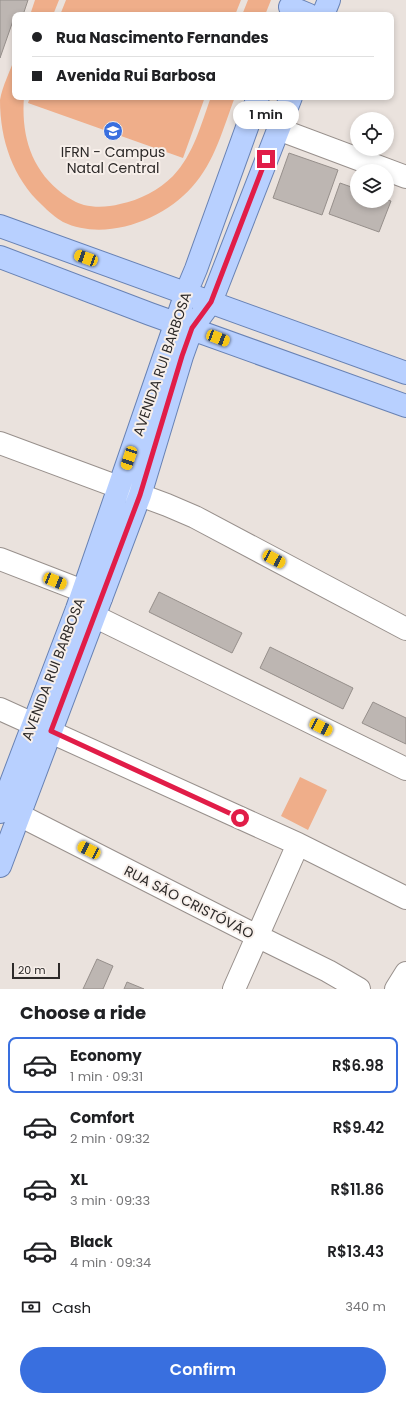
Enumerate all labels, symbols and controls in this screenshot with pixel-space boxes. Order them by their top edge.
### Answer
text: Rua Nascimento Fernandes [56,27,269,48]
text: Avenida Rui Barbosa [56,65,216,86]
callout: 1 min [233,101,299,129]
text: 1 min [249,105,283,124]
map controls [350,112,394,208]
button: locate [350,112,394,156]
school or university icon: IFRN - Campus Natal Central [102,120,124,142]
place label: IFRN - Campus Natal Central [61,142,165,178]
route end [257,150,275,168]
button: layers [350,164,394,208]
car [73,248,99,268]
street label: AVENIDA RUI BARBOSA [128,289,196,439]
car [205,328,231,348]
car [119,445,139,471]
car [261,548,287,570]
car [42,571,68,591]
street label: AVENIDA RUI BARBOSA [17,595,89,743]
car [308,716,334,738]
route start [231,809,249,827]
car [76,839,102,861]
street label: RUA SÃO CRISTÓVÃO [121,861,257,943]
scale bar [12,961,60,980]
text: 20 m [18,962,46,978]
text: Choose a ride [20,1000,146,1025]
text: Economy [70,1045,142,1066]
icon: car [22,1047,58,1083]
text: R$6.98 [332,1055,384,1076]
text: 1 min · 09:31 [70,1067,143,1086]
text: Comfort [70,1107,134,1128]
icon: car [22,1109,58,1145]
text: R$9.42 [333,1117,384,1138]
text: 2 min · 09:32 [70,1129,150,1148]
text: XL [70,1169,88,1190]
icon: car [22,1171,58,1207]
text: R$11.86 [331,1179,384,1200]
text: 3 min · 09:33 [70,1191,150,1210]
text: Black [70,1231,113,1252]
icon: car [22,1233,58,1269]
text: R$13.43 [327,1241,384,1262]
text: 4 min · 09:34 [70,1253,151,1272]
icon: cash [20,1296,42,1318]
text: Cash [52,1297,91,1318]
text: 340 m [345,1297,386,1316]
button: Confirm [20,1347,386,1393]

